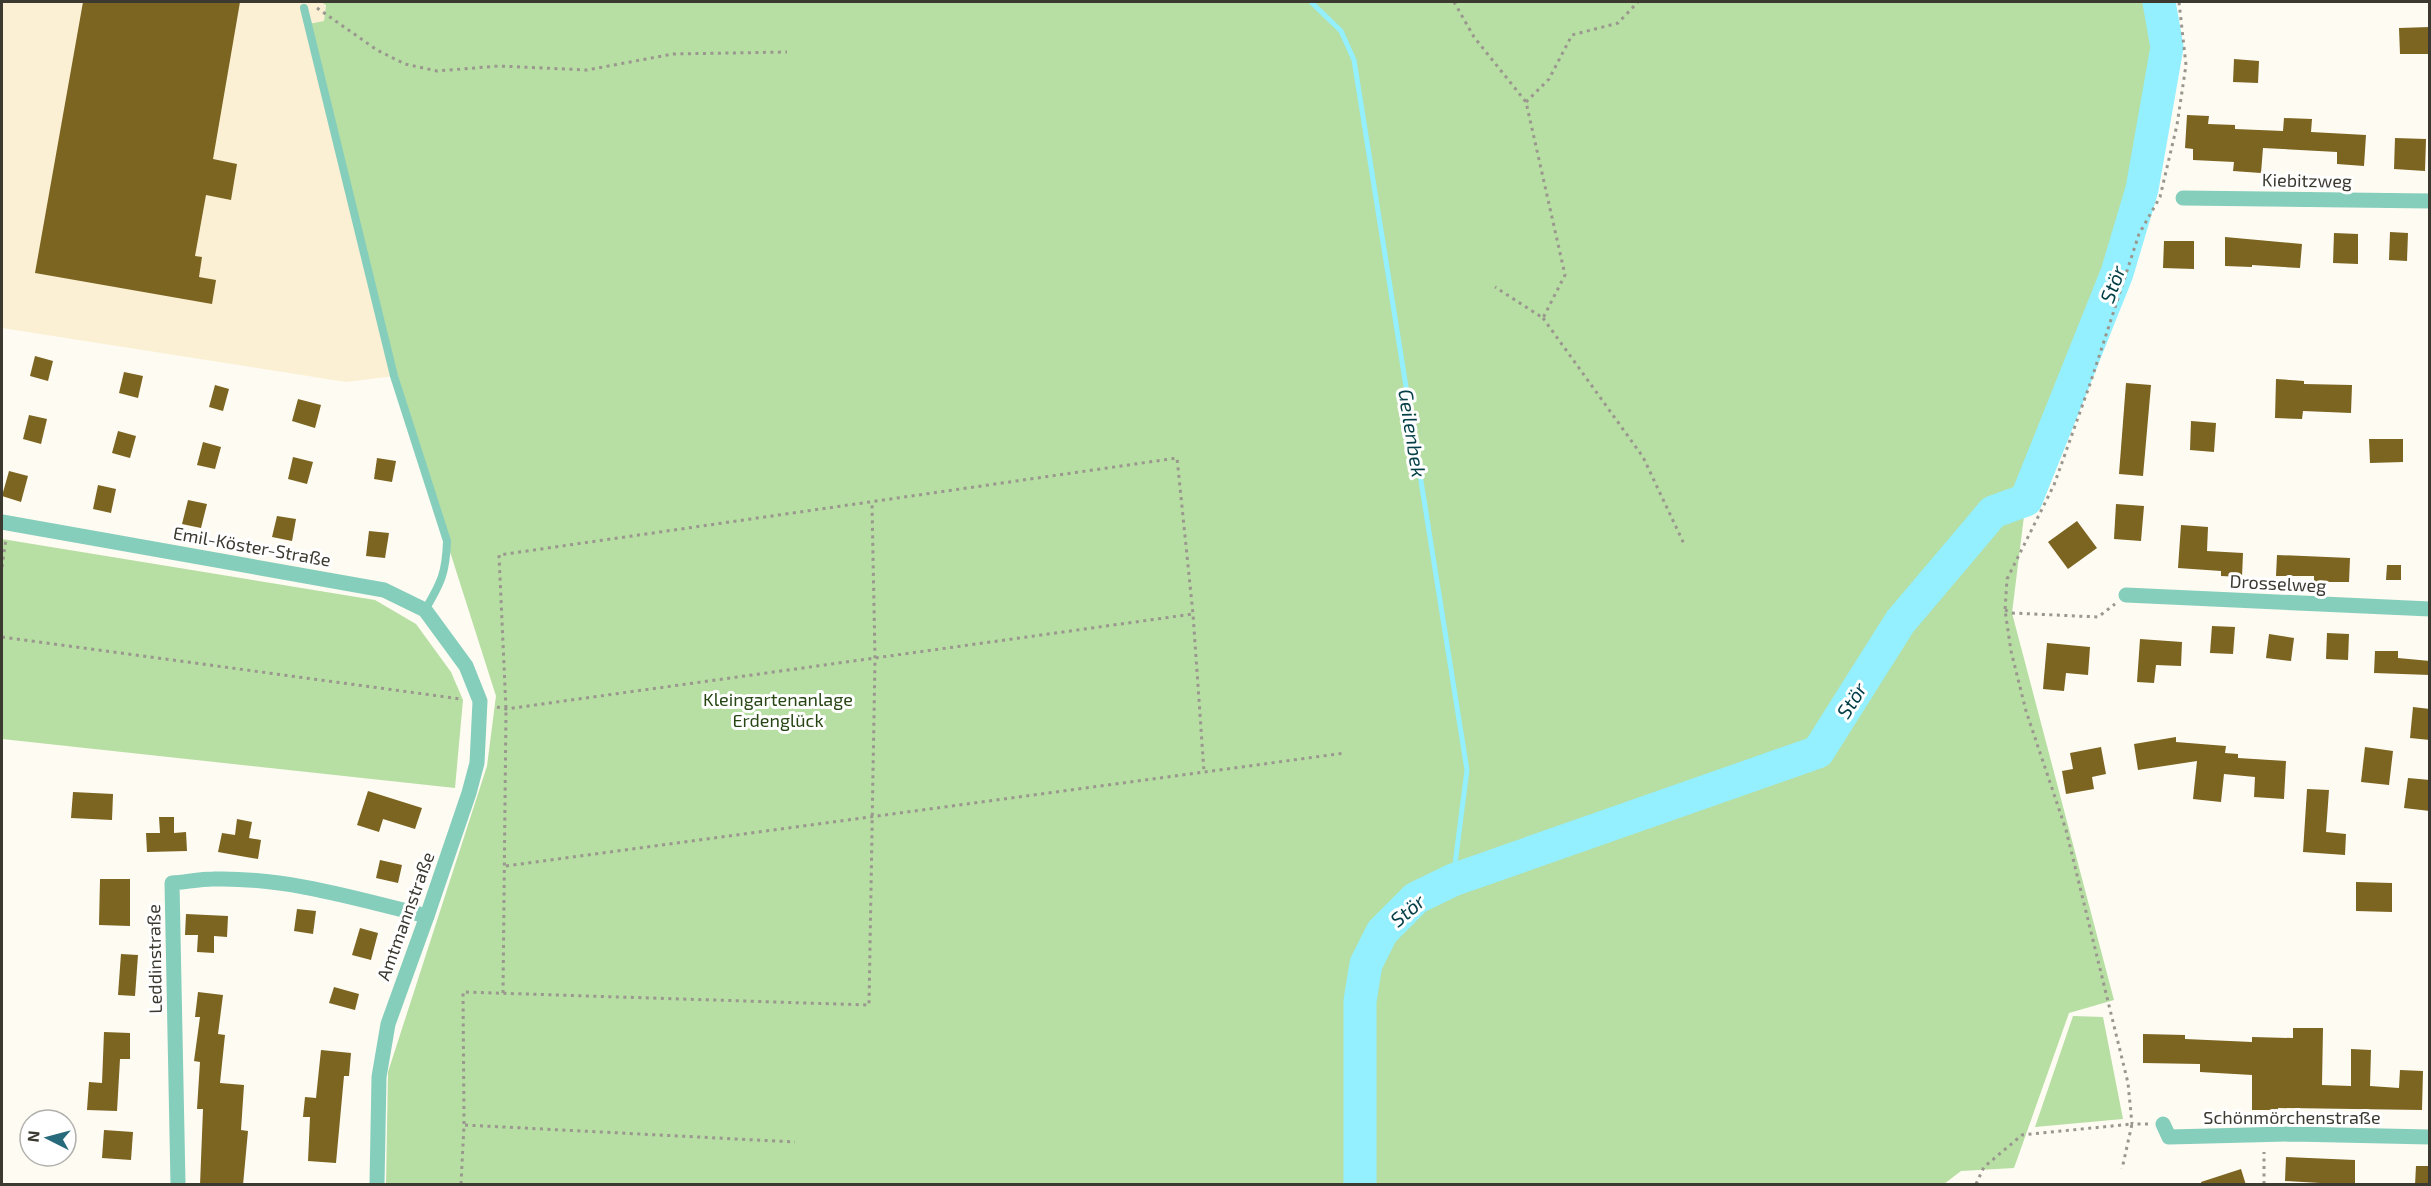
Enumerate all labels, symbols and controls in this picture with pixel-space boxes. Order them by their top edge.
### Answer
street label: Kiebitzweg [2262,168,2352,192]
water label: Stör [2094,261,2130,306]
water label: Geilenbek [1394,387,1432,479]
street label: Emil-Köster-Straße [171,521,333,571]
street label: Drosselweg [2229,569,2327,597]
water label: Stör [1831,677,1872,722]
park label: Kleingartenanlage Erdenglück [703,688,853,731]
street label: Amtmannstraße [372,849,438,983]
water label: Stör [1385,888,1430,931]
street label: Leddinstraße [142,904,166,1014]
street label: Schönmörchenstraße [2203,1106,2381,1128]
north arrow [18,1108,78,1168]
text: N [23,1130,43,1143]

